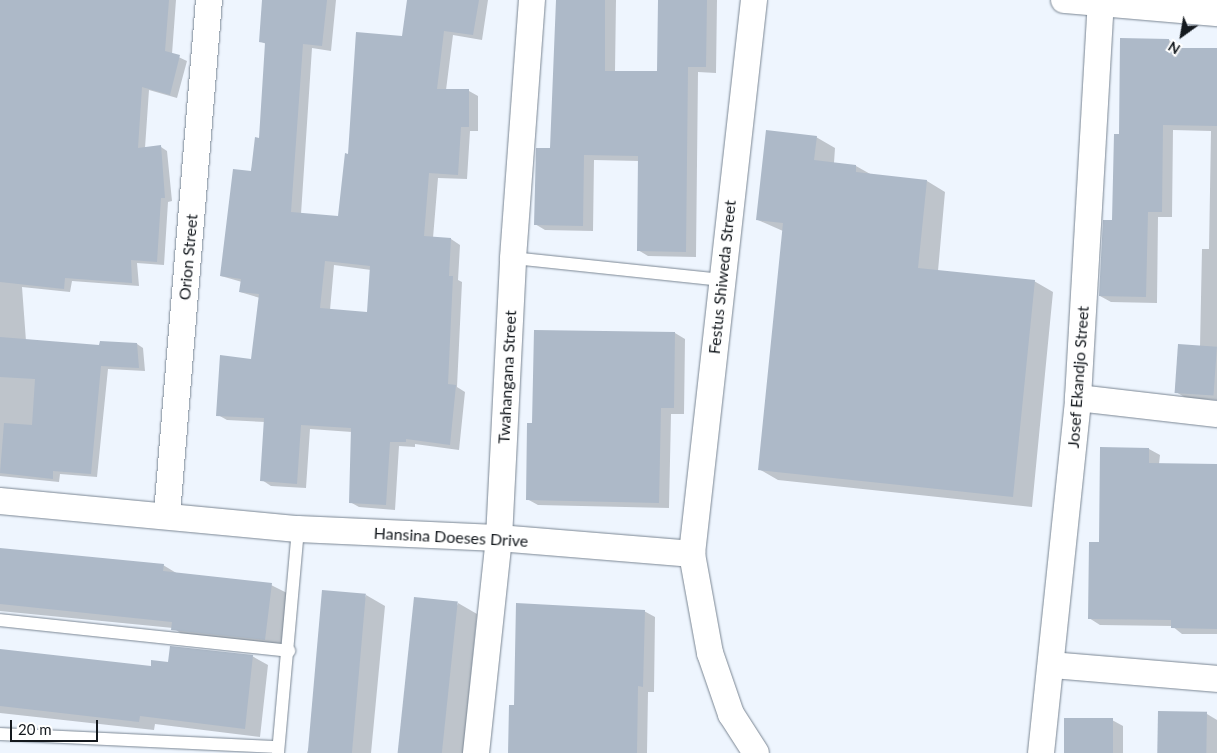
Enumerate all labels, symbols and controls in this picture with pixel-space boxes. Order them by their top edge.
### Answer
north arrow [1157,10,1207,60]
text: N [1165,38,1183,58]
street label: Festus Shiweda Street [704,199,740,355]
street label: Orion Street [175,213,201,301]
street label: Josef Ekandjo Street [1063,305,1093,449]
street label: Twahangana Street [494,310,520,444]
street label: Hansina Doeses Drive [373,523,529,551]
scale bar [12,710,100,742]
text: 20 m [18,720,52,738]

